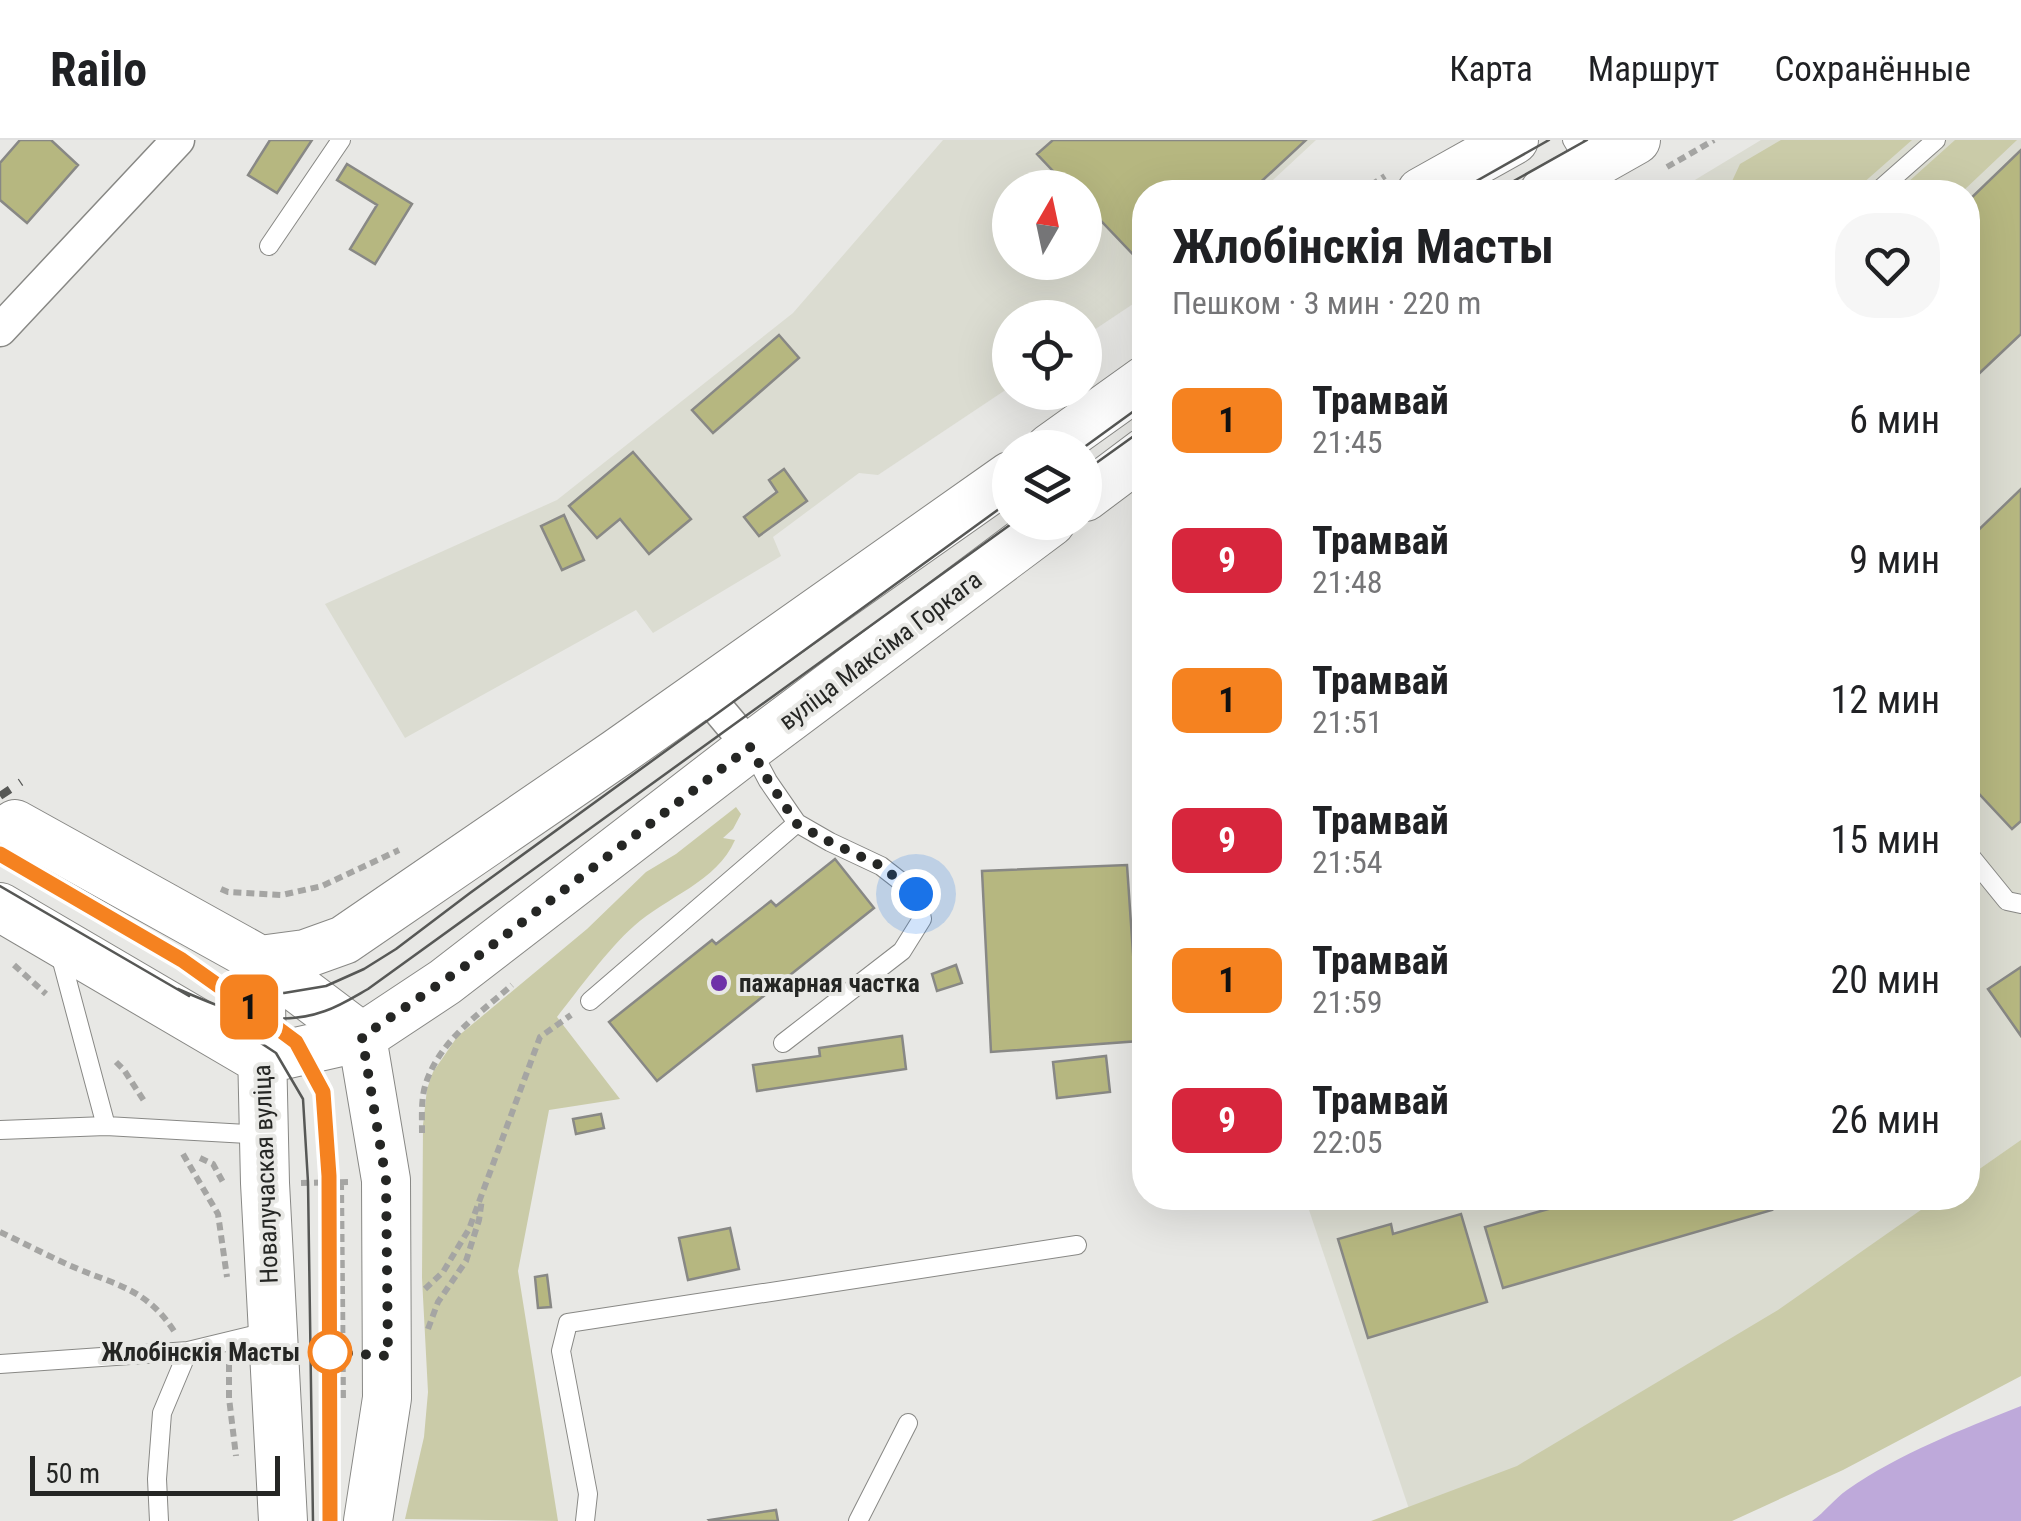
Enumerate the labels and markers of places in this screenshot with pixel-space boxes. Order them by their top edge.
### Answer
place label: пажарная частка [739,969,920,998]
marker: пажарная частка [708,972,730,994]
marker: Жлобінскія Масты [309,1331,351,1373]
place label: Жлобінскія Масты [101,1338,300,1367]

